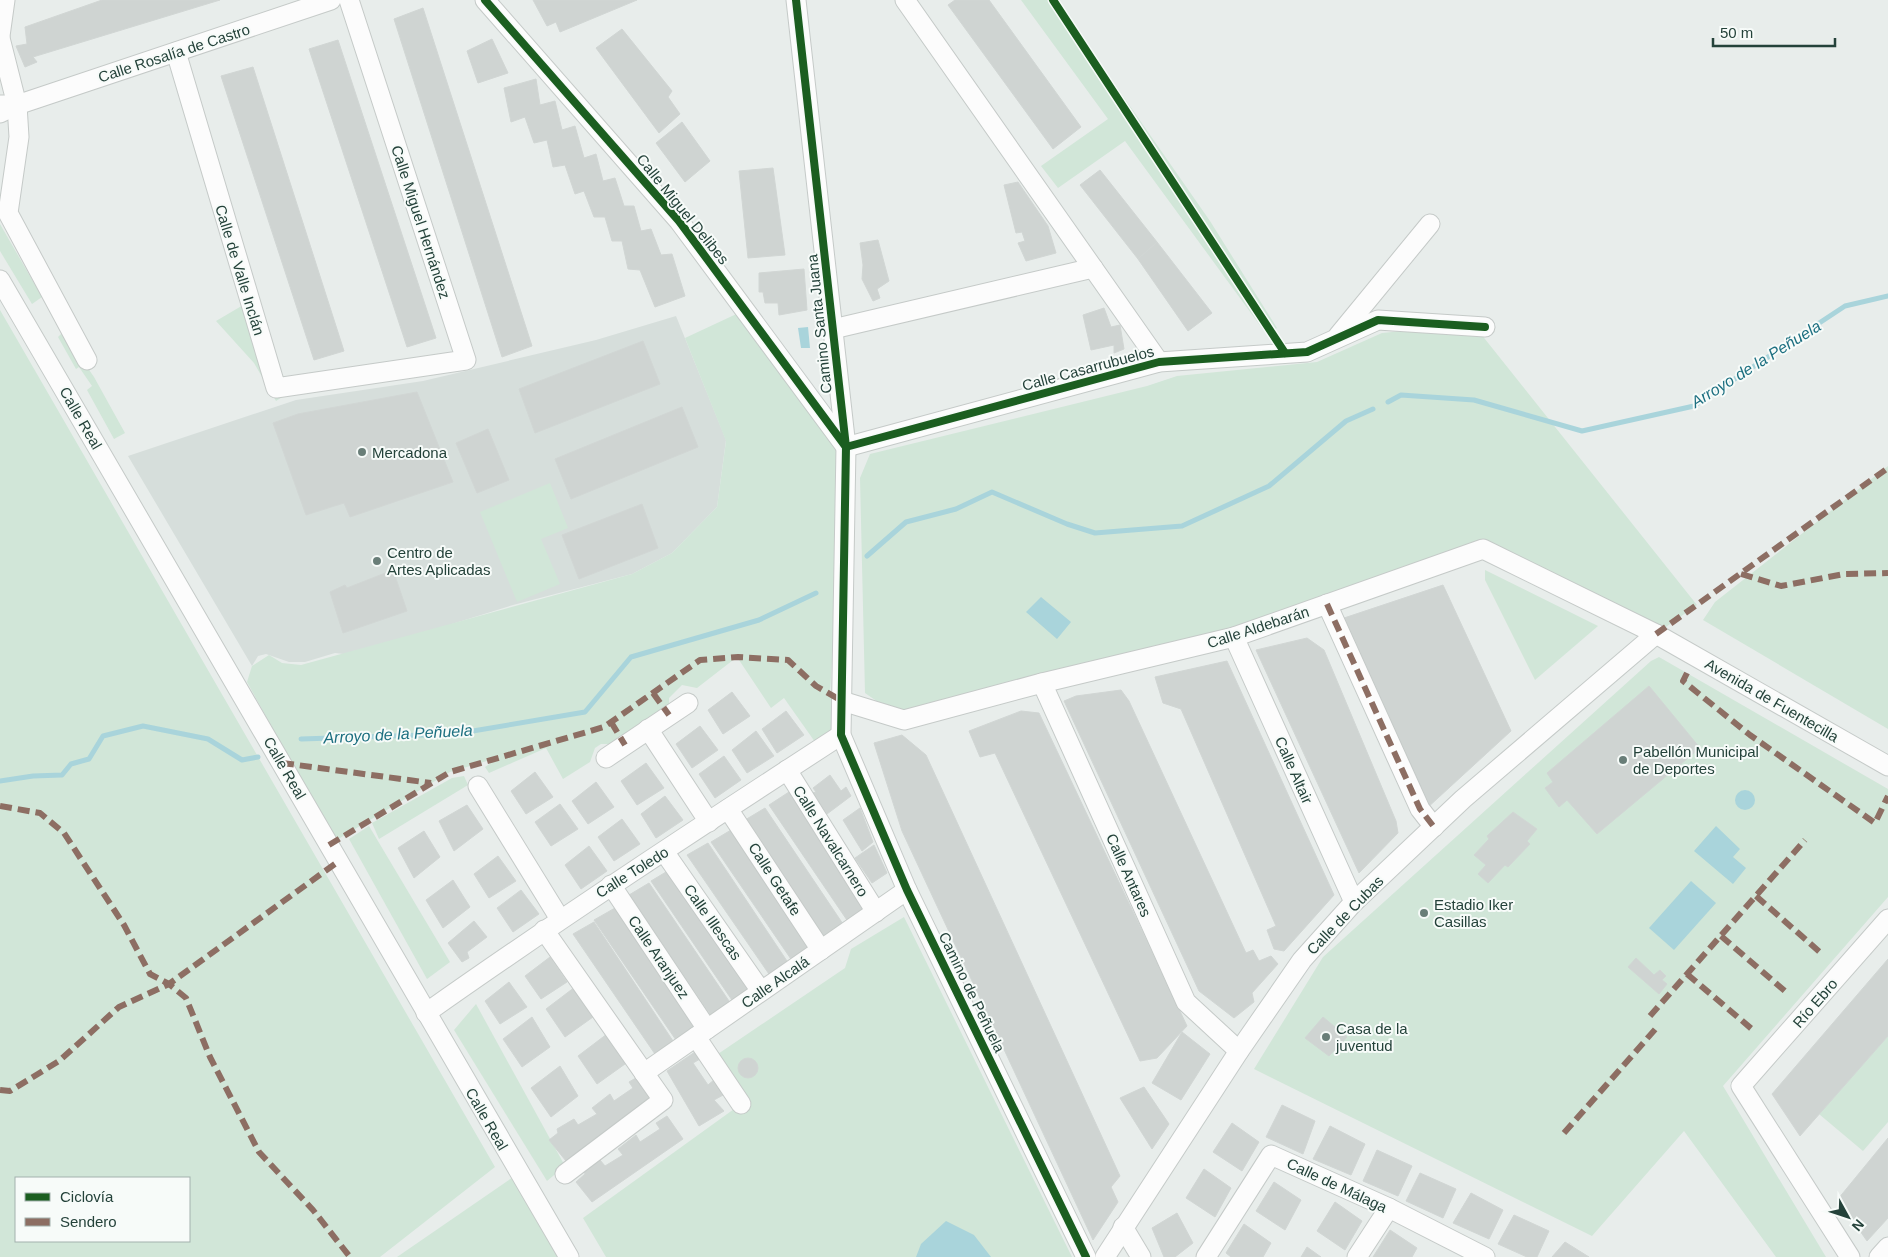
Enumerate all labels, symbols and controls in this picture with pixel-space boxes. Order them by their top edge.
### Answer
scale bar [1713,15,1836,47]
street label: Calle Rosalía de Castro [96,20,252,86]
text: 50 m [1720,24,1753,41]
street label: Calle Miguel Hernández [388,143,454,301]
street label: Calle Miguel Delibes [633,151,733,267]
street label: Calle de Valle Inclán [212,203,268,337]
street label: Camino Santa Juana [803,253,835,395]
water label: Arroyo de la Peñuela [1687,317,1824,411]
street label: Calle Casarrubuelos [1020,342,1156,394]
street label: Calle Real [56,384,106,452]
place label: Mercadona [372,444,448,461]
marker: Mercadona [356,446,368,458]
place label: Centro de Artes Aplicadas [387,544,490,578]
marker: Centro de Artes Aplicadas [371,555,383,567]
street label: Calle Aldebarán [1205,603,1311,651]
street label: Avenida de Fuentecilla [1702,655,1842,746]
water label: Arroyo de la Peñuela [322,722,473,746]
street label: Calle Real [260,734,310,802]
street label: Calle Altair [1272,734,1316,806]
place label: Pabellón Municipal de Deportes [1633,743,1759,777]
marker: Pabellón Municipal de Deportes [1617,754,1629,766]
street label: Calle Navalcarnero [790,782,872,900]
street label: Calle Antares [1103,831,1155,919]
street label: Calle Getafe [745,839,805,919]
street label: Calle Toledo [593,843,671,901]
street label: Calle de Cubas [1303,872,1387,958]
street label: Calle Illescas [681,881,745,963]
place label: Estadio Iker Casillas [1434,896,1513,930]
marker: Estadio Iker Casillas [1418,907,1430,919]
street label: Calle Aranjuez [625,912,693,1002]
street label: Camino de Peñuela [935,929,1009,1056]
street label: Calle Alcalá [738,952,813,1011]
street label: Río Ebro [1789,975,1841,1031]
place label: Casa de la juventud [1335,1020,1408,1054]
marker: Casa de la juventud [1320,1031,1332,1043]
street label: Calle Real [462,1085,512,1153]
street label: Calle de Málaga [1284,1154,1390,1216]
legend [15,1177,190,1242]
text: Ciclovía [60,1188,114,1205]
north arrow [1823,1192,1873,1242]
text: Sendero [60,1213,117,1230]
text: N [1849,1216,1867,1234]

